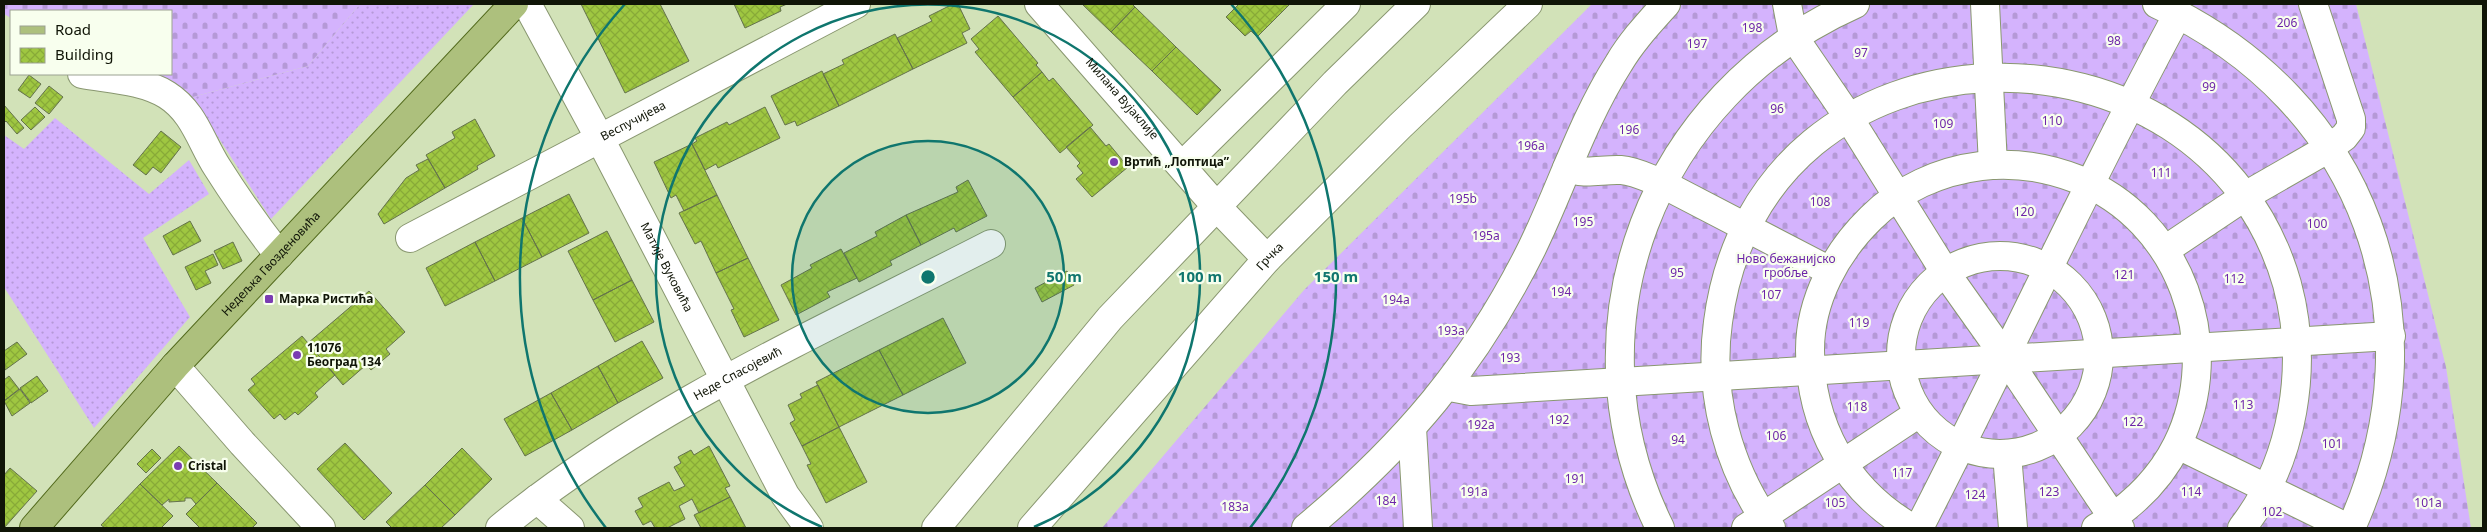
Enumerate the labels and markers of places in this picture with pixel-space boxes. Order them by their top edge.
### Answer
place label: Вртић „Лоптица” [1124,153,1230,170]
marker: Вртић „Лоптица” [1108,156,1120,168]
centre of rings [919,268,937,286]
place label: Марка Ристића [279,290,373,307]
marker: Марка Ристића [263,293,275,305]
place label: 11076 Београд 134 [307,339,381,370]
marker: 11076 Београд 134 [291,349,303,361]
place label: Cristal [188,457,227,474]
marker: Cristal [172,460,184,472]

